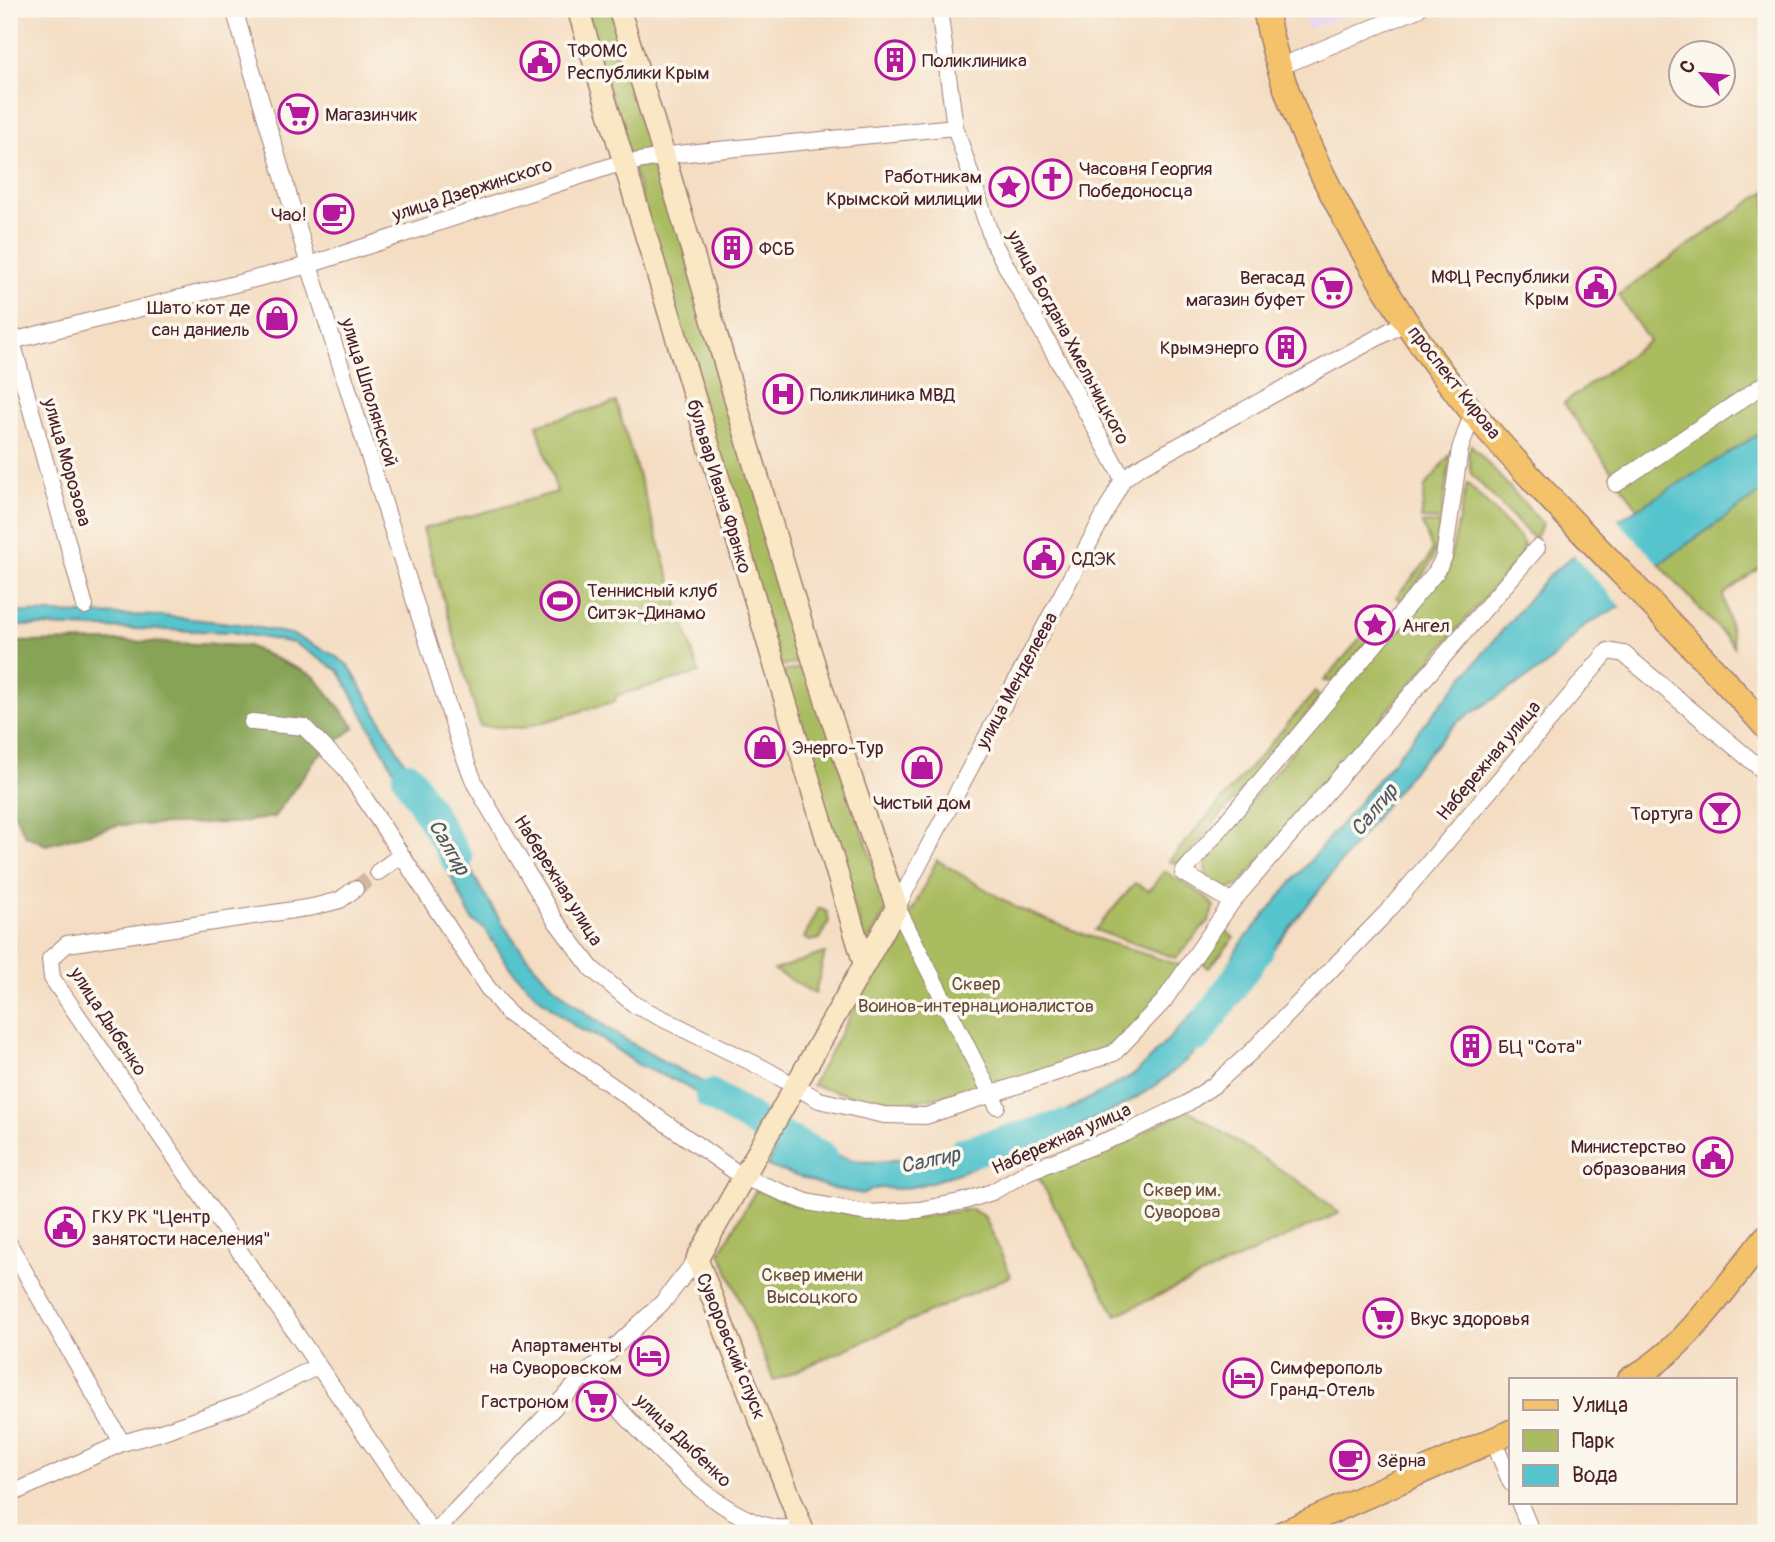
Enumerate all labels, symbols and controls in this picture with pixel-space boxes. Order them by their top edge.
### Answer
north arrow [1666,38,1736,108]
place label: ТФОМС Республики Крым [567,39,710,85]
building icon: Поликлиника [874,39,916,81]
public building icon: ТФОМС Республики Крым [519,40,561,82]
place label: Поликлиника [922,49,1027,73]
text: С [1674,56,1701,77]
supermarket icon: Магазинчик [277,93,319,135]
place label: Магазинчик [325,103,418,127]
street label: улица Дзержинского [388,153,555,227]
place label: Часовня Георгия Победоносца [1079,157,1213,203]
church icon: Часовня Георгия Победоносца [1031,158,1073,200]
place label: Работникам Крымской милиции [826,165,983,211]
place icon: Работникам Крымской милиции [988,166,1030,208]
cafe icon: Чао! [313,193,355,235]
place label: Чао! [271,203,307,227]
street label: улица Богдана Хмельницкого [1001,226,1135,449]
building icon: ФСБ [711,227,753,269]
place label: ФСБ [759,237,795,261]
place label: МФЦ Республики Крым [1431,265,1570,311]
place label: Вегасад магазин буфет [1186,266,1306,312]
public building icon: МФЦ Республики Крым [1575,266,1617,308]
supermarket icon: Вегасад магазин буфет [1311,267,1353,309]
place label: Шато кот де сан даниель [147,296,251,342]
shop icon: Шато кот де сан даниель [256,297,298,339]
street label: улица Шполянской [335,314,403,469]
street label: проспект Кирова [1402,321,1506,444]
building icon: Крымэнерго [1265,326,1307,368]
place label: Крымэнерго [1160,336,1259,360]
hospital icon: Поликлиника МВД [762,373,804,415]
place label: Поликлиника МВД [810,383,955,407]
street label: улица Морозова [37,395,97,529]
street label: бульвар Ивана Франко [681,396,757,576]
public building icon: СДЭК [1023,537,1065,579]
place label: СДЭК [1071,547,1116,571]
place label: Теннисный клуб Ситэк-Динамо [587,579,718,625]
sports icon: Теннисный клуб Ситэк-Динамо [539,580,581,622]
place icon: Ангел [1354,604,1396,646]
street label: улица Менделеева [970,608,1063,754]
place label: Ангел [1402,614,1450,638]
street label: Набережная улица [1431,695,1546,826]
shop icon: Энерго-Тур [744,726,786,768]
place label: Энерго-Тур [792,736,884,760]
shop icon: Чистый дом [901,746,943,788]
water label: Салгир [1345,778,1405,842]
place label: Чистый дом [873,791,971,815]
bar icon: Тортуга [1699,792,1741,834]
place label: Тортуга [1630,802,1693,826]
street label: Набережная улица [508,811,608,951]
water label: Салгир [422,814,476,881]
street label: улица Дыбенко [64,962,152,1080]
park label: Сквер Воинов-интернационалистов [858,972,1094,1018]
building icon: БЦ "Сота" [1450,1025,1492,1067]
place label: БЦ "Сота" [1498,1035,1583,1059]
street label: Набережная улица [988,1097,1135,1180]
place label: Министерство образования [1570,1135,1686,1181]
public building icon: Министерство образования [1692,1136,1734,1178]
water label: Салгир [898,1141,963,1180]
park label: Сквер им. Суворова [1143,1178,1221,1224]
place label: ГКУ РК "Центр занятости населения" [92,1205,271,1251]
public building icon: ГКУ РК "Центр занятости населения" [44,1206,86,1248]
park label: Сквер имени Высоцкого [761,1263,863,1309]
street label: Суворовский спуск [691,1270,771,1423]
supermarket icon: Вкус здоровья [1362,1297,1404,1339]
place label: Вкус здоровья [1410,1307,1529,1331]
place label: Апартаменты на Суворовском [489,1334,622,1380]
hotel icon: Апартаменты на Суворовском [628,1335,670,1377]
place label: Симферополь Гранд-Отель [1270,1356,1383,1402]
hotel icon: Симферополь Гранд-Отель [1222,1357,1264,1399]
legend [1509,1378,1736,1504]
supermarket icon: Гастроном [575,1380,617,1422]
street label: улица Дыбенко [629,1388,737,1493]
place label: Гастроном [481,1390,569,1414]
text: Улица [1572,1392,1628,1419]
text: Парк [1572,1428,1615,1455]
cafe icon: Зёрна [1329,1439,1371,1481]
place label: Зёрна [1377,1449,1426,1473]
text: Вода [1572,1462,1618,1489]

